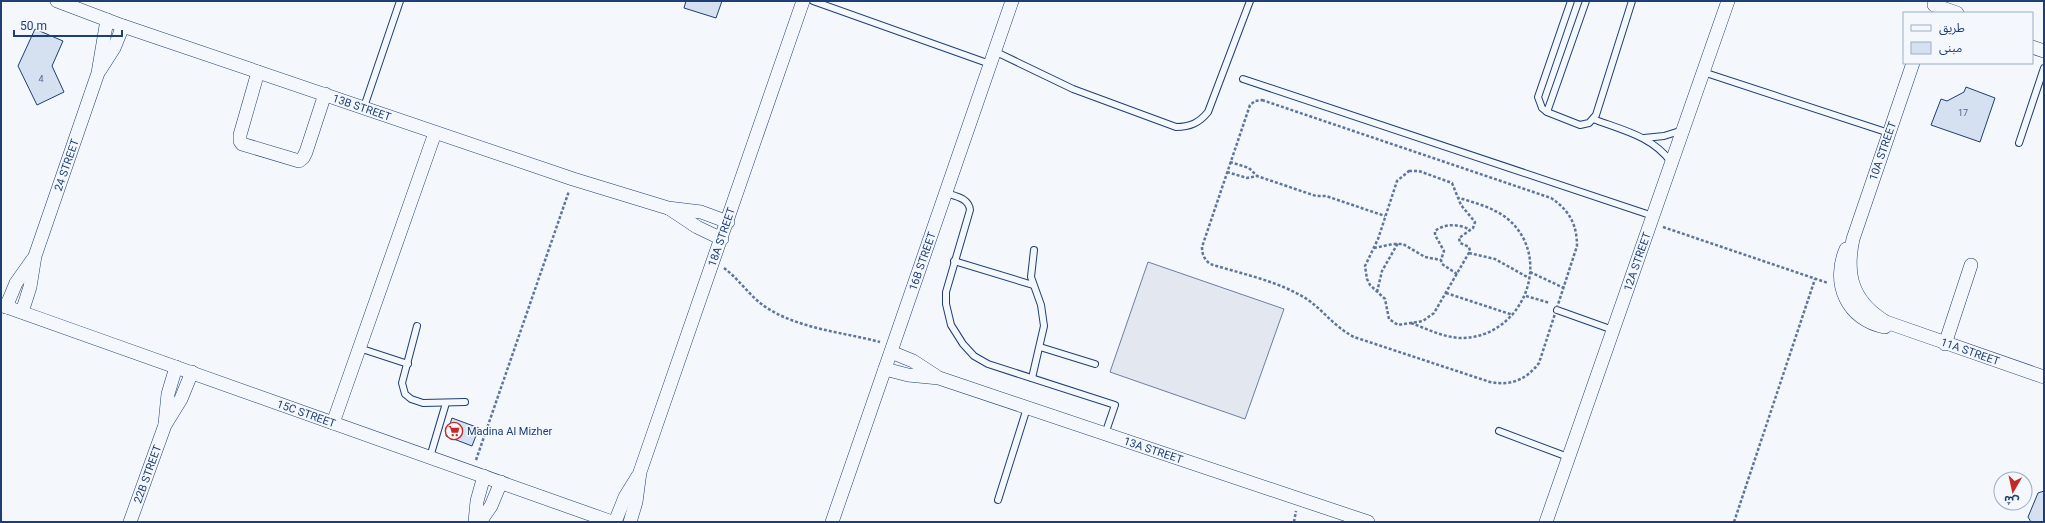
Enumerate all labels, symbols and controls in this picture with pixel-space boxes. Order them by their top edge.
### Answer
scale bar [14,12,122,38]
legend [1903,12,2033,64]
text: 50 m [20,19,47,33]
text: طريق [1939,21,1965,36]
text: مبنى [1939,41,1962,55]
house number: 4 [38,74,44,84]
street label: 13B STREET [331,91,393,123]
house number: 17 [1958,108,1968,118]
street label: 10A STREET [1867,119,1899,182]
street label: 24 STREET [51,137,81,193]
street label: 18A STREET [705,205,738,268]
street label: 16B STREET [906,230,938,292]
street label: 12A STREET [1621,230,1653,293]
street label: 11A STREET [1939,335,2002,368]
street label: 15C STREET [275,397,338,430]
supermarket icon: Madina Al Mizher [444,421,464,441]
place label: Madina Al Mizher [467,425,552,438]
street label: 13A STREET [1122,434,1185,466]
street label: 22B STREET [131,443,164,505]
north arrow [1993,471,2033,511]
text: ش [2003,493,2020,508]

